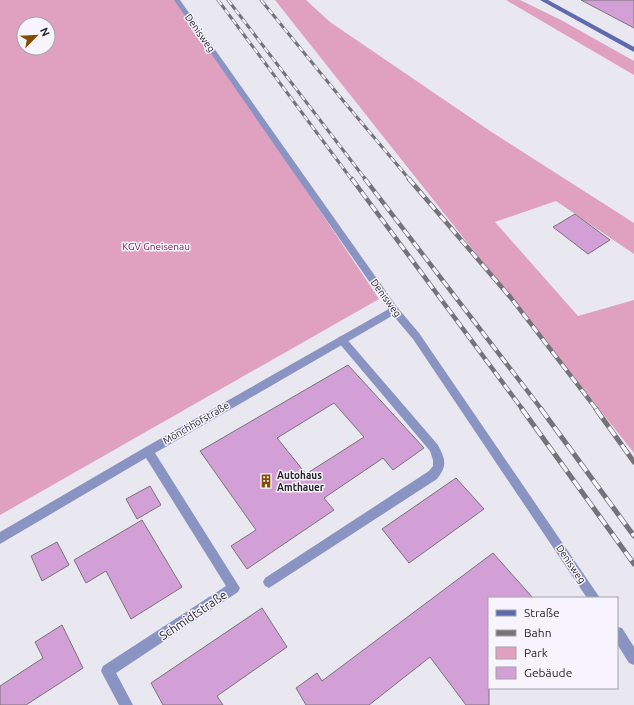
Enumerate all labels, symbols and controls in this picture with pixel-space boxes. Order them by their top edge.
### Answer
street label: Denisweg [183,12,217,54]
north arrow [16,16,56,56]
text: N [38,26,52,38]
park label: KGV Gneisenau [122,241,190,252]
street label: Denisweg [369,277,403,319]
street label: Mönchhofstraße [161,400,231,446]
place label: Autohaus Amthauer [277,470,325,493]
building icon: Autohaus Amthauer [258,473,274,489]
street label: Denisweg [554,543,588,585]
street label: Schmidtstraße [157,588,229,642]
legend [488,597,618,689]
text: Straße [524,606,560,619]
text: Bahn [524,626,552,639]
text: Park [524,646,548,659]
text: Gebäude [524,666,572,679]

